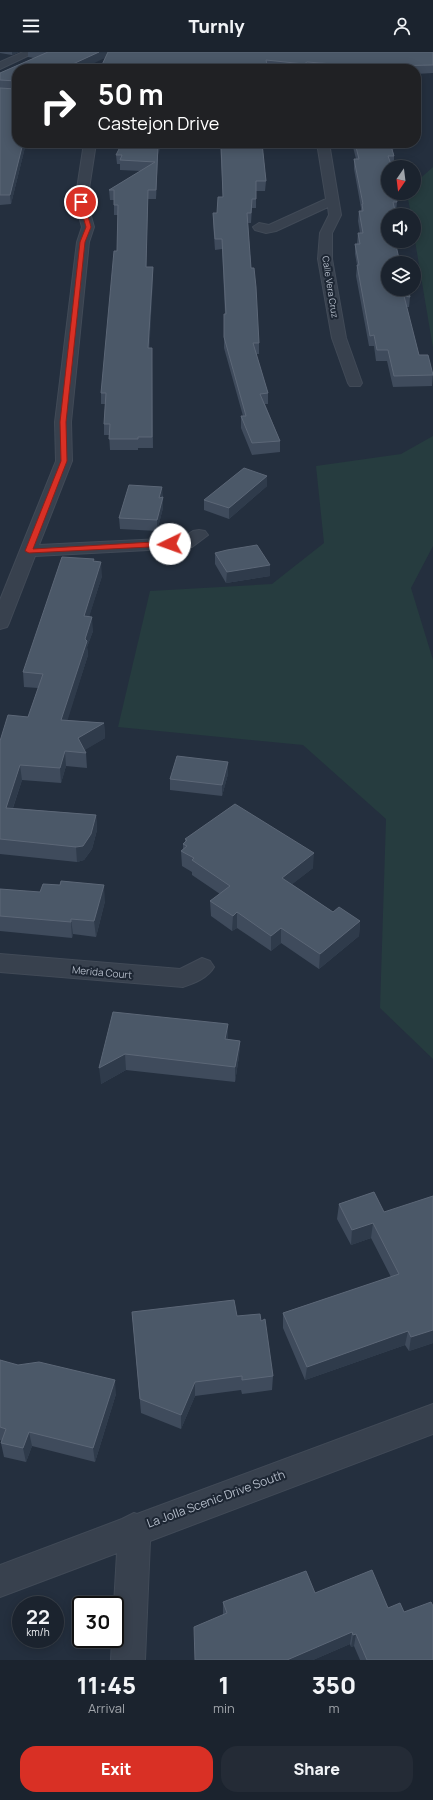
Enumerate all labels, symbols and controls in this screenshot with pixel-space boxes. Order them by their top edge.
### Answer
text: Turnly [189,14,244,38]
icon: menu [20,15,42,37]
icon: person [391,15,413,37]
text: 50 m [98,75,164,113]
icon: right [32,80,84,132]
text: Castejon Drive [98,111,219,135]
north arrow [381,160,421,200]
map controls [381,160,421,296]
pin [64,185,98,219]
icon: arrive [70,191,92,213]
button: sound [381,208,421,248]
street label: Calle Vera Cruz [319,255,342,319]
button: layers [381,256,421,296]
position arrow [149,523,191,565]
street label: Merida Court [71,962,133,982]
street label: La Jolla Scenic Drive South [144,1466,287,1532]
speed limit sign: 30 [72,1596,124,1648]
text: 22 [26,1603,50,1630]
text: km/h [26,1625,50,1639]
text: 11:45 [77,1668,136,1701]
text: 1 [218,1668,229,1701]
text: 350 [312,1668,356,1701]
text: Arrival [88,1699,125,1717]
text: min [213,1699,235,1717]
text: m [328,1699,339,1717]
button: Exit [20,1746,213,1792]
button: Share [221,1746,413,1792]

